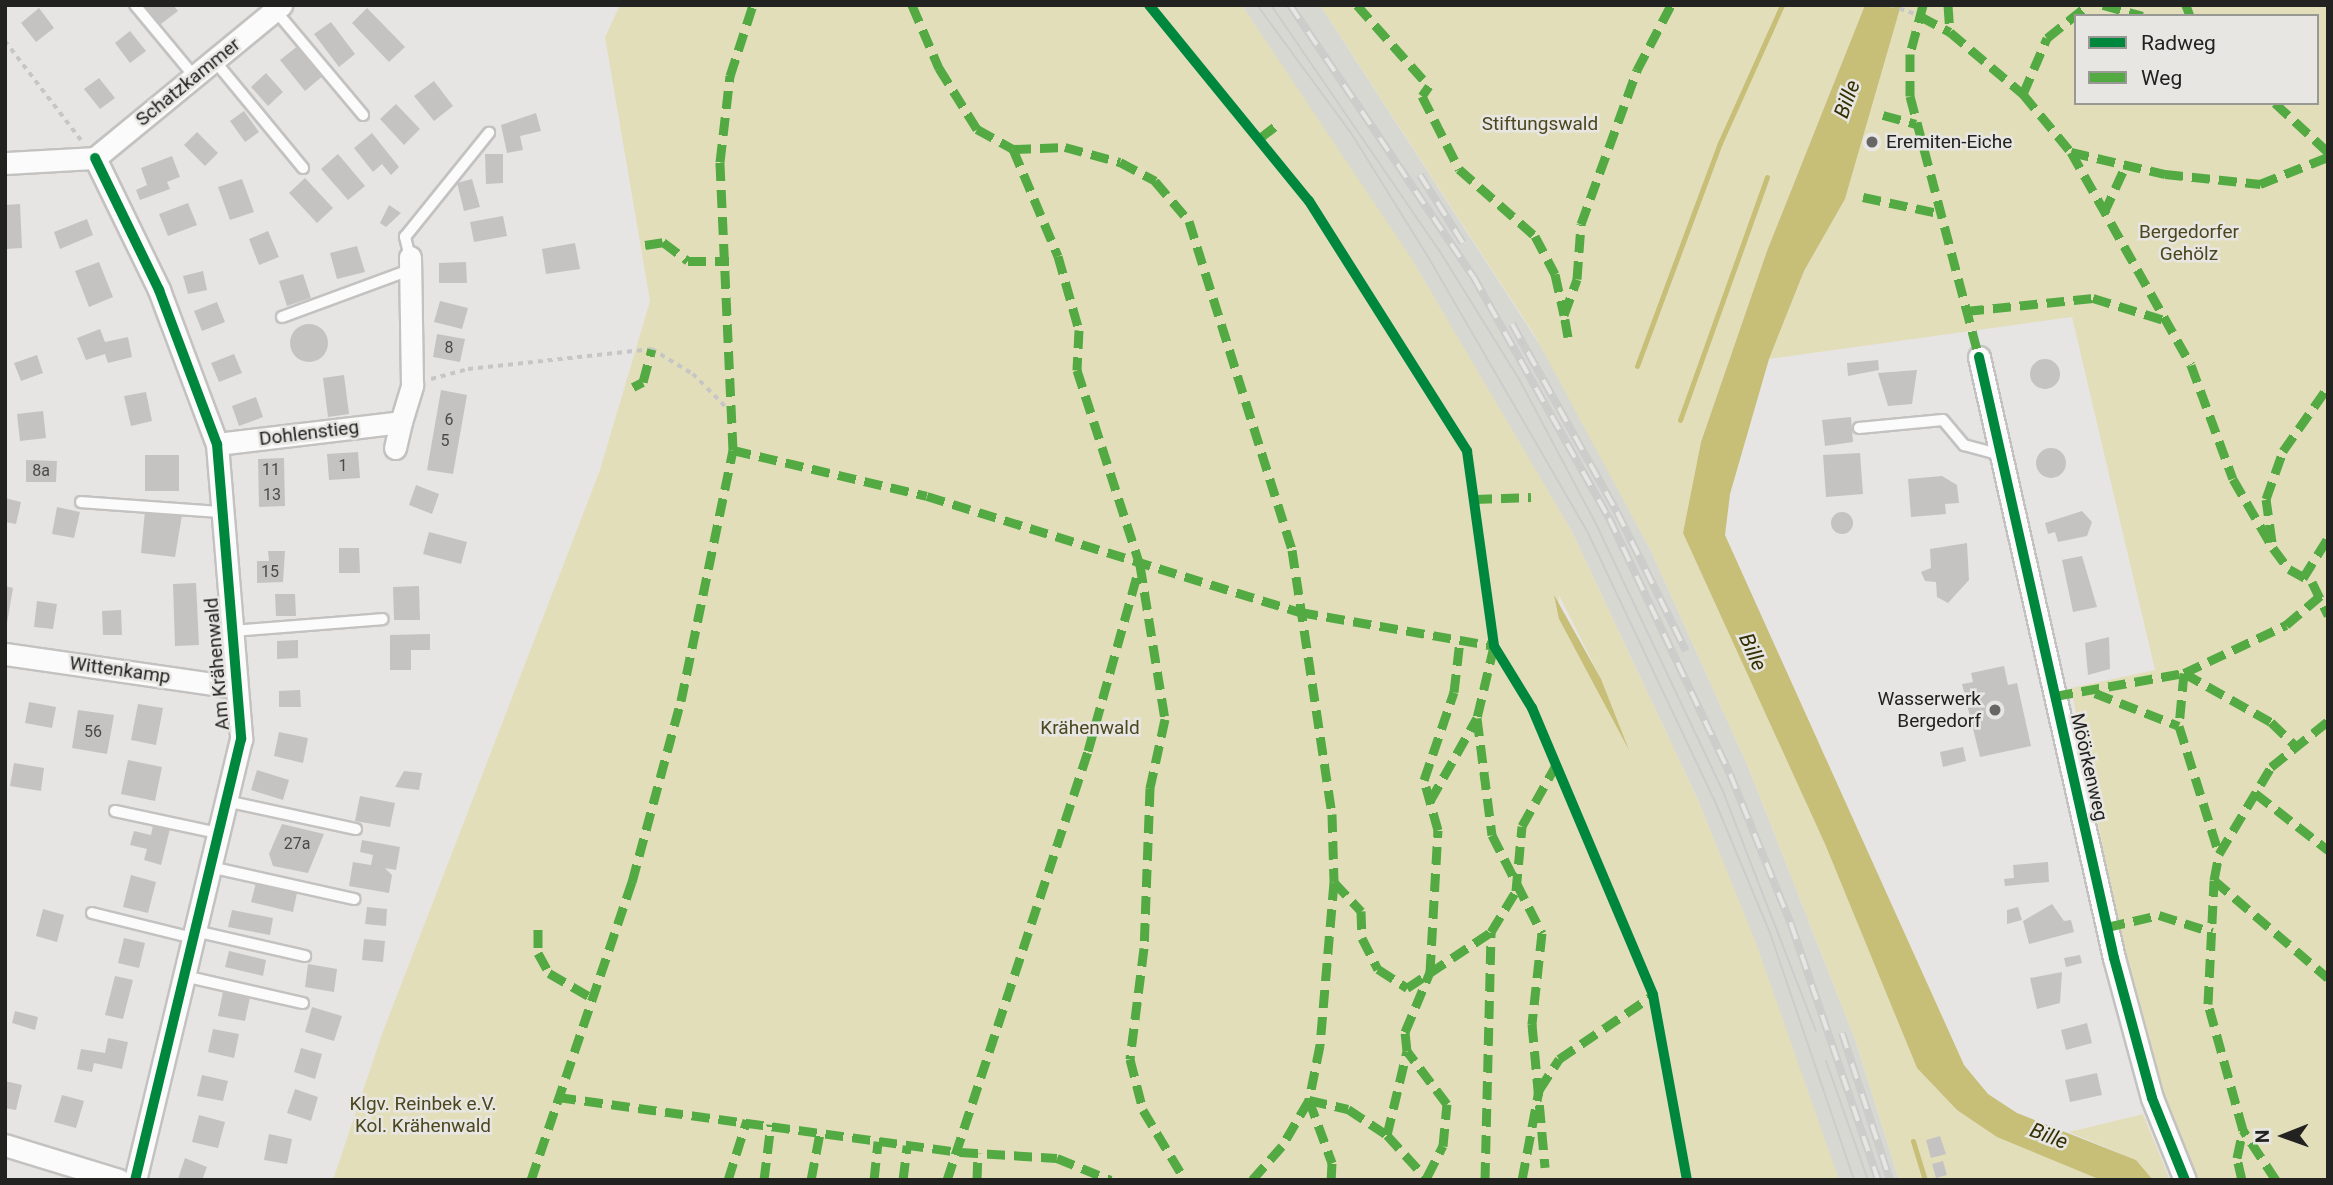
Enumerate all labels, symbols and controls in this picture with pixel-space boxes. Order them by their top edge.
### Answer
legend [2074,14,2319,105]
text: Radweg [2141,31,2216,55]
street label: Schatzkammer [131,33,245,131]
text: Weg [2141,66,2182,90]
water label: Bille [1829,77,1865,121]
park label: Stiftungswald [1482,113,1598,135]
place label: Eremiten-Eiche [1886,131,2012,153]
marker: Eremiten-Eiche [1864,134,1880,150]
park label: Bergedorfer Gehölz [2139,221,2239,265]
house number: 8 [445,338,453,358]
house number: 6 [445,410,453,430]
street label: Dohlenstieg [258,416,360,450]
house number: 5 [441,431,449,451]
house number: 1 [339,456,347,476]
house number: 11 [262,460,280,480]
house number: 8a [32,461,50,481]
house number: 13 [263,485,281,505]
house number: 15 [261,562,279,582]
street label: Am Krähenwald [200,597,234,731]
water label: Bille [1734,629,1772,675]
street label: Wittenkamp [68,652,172,688]
place label: Wasserwerk Bergedorf [1877,688,1981,732]
marker: Wasserwerk Bergedorf [1987,702,2003,718]
street label: Möörkenweg [2066,711,2112,823]
park label: Krähenwald [1040,717,1140,739]
house number: 56 [84,722,102,742]
house number: 27a [284,834,310,854]
park label: Klgv. Reinbek e.V. Kol. Krähenwald [349,1093,497,1137]
north arrow [2249,1101,2319,1171]
water label: Bille [2027,1117,2071,1155]
text: N [2251,1129,2274,1143]

